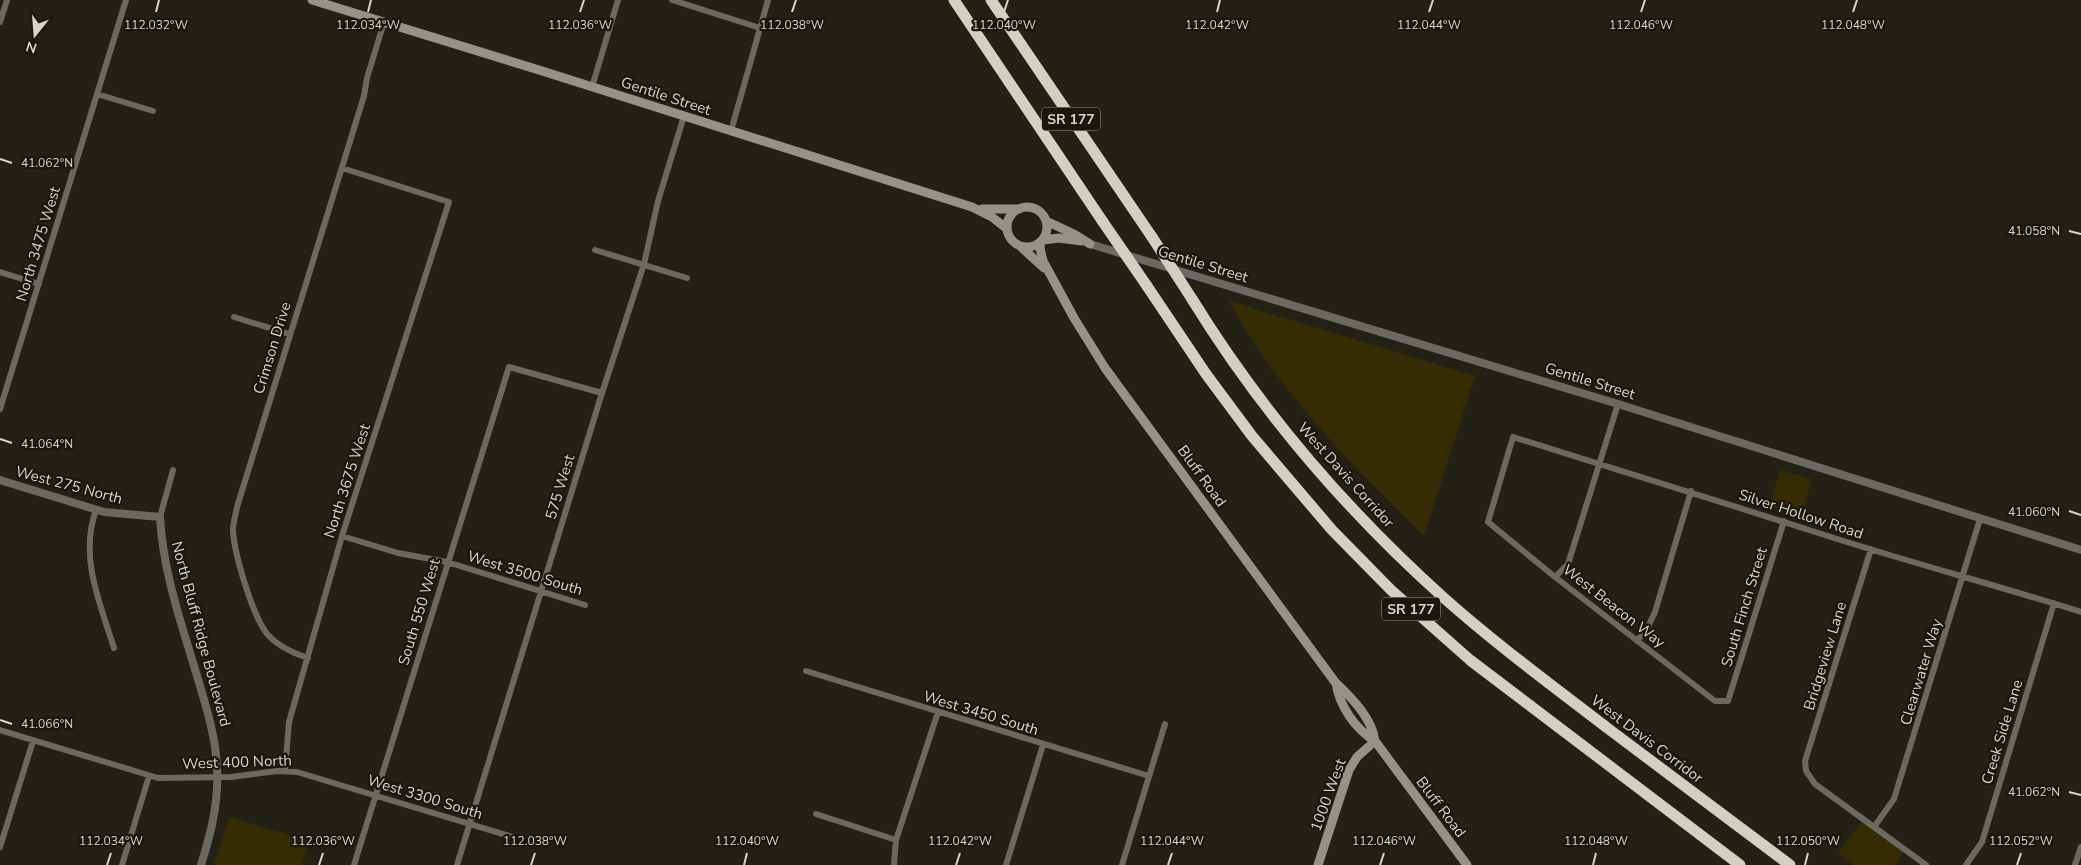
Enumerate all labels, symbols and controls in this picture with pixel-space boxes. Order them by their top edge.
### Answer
north arrow [10,10,60,60]
text: 112.032°W [124,17,188,33]
text: 112.034°W [336,17,400,33]
text: 112.036°W [548,17,612,33]
text: 112.038°W [760,17,824,33]
text: 112.040°W [972,17,1036,33]
text: 112.042°W [1185,17,1249,33]
text: 112.044°W [1397,17,1461,33]
text: 112.046°W [1609,17,1673,33]
text: 112.048°W [1821,17,1885,33]
text: N [24,36,39,58]
street label: Gentile Street [619,72,714,120]
road number: SR 177 [1042,108,1100,130]
text: 41.062°N [21,155,73,171]
street label: North 3475 West [11,184,65,304]
text: 41.058°N [2008,223,2060,239]
street label: Gentile Street [1155,241,1251,287]
street label: Crimson Drive [249,299,295,396]
street label: Gentile Street [1542,358,1638,404]
street label: West Davis Corridor [1293,418,1399,533]
street label: North 3675 West [319,421,375,541]
text: 41.064°N [21,436,73,452]
street label: Bluff Road [1173,441,1231,511]
street label: 575 West [541,451,580,522]
street label: West 275 North [13,461,125,509]
street label: Silver Hollow Road [1736,484,1866,544]
text: 41.060°N [2008,504,2060,520]
street label: North Bluff Ridge Boulevard [167,539,235,729]
street label: South Finch Street [1716,544,1772,669]
street label: West 3500 South [465,546,585,600]
street label: South 550 West [393,556,445,668]
street label: West Beacon Way [1559,560,1670,652]
road number: SR 177 [1382,598,1440,620]
street label: Bridgeview Lane [1799,599,1851,713]
street label: Clearwater Way [1895,616,1947,728]
street label: Creek Side Lane [1977,677,2027,787]
street label: West 3450 South [921,686,1041,740]
street label: West Davis Corridor [1587,690,1708,788]
text: 41.066°N [21,716,73,732]
street label: West 400 North [182,750,292,774]
street label: 1000 West [1306,755,1351,834]
street label: West 3300 South [365,770,485,824]
street label: Bluff Road [1411,772,1471,842]
text: 41.062°N [2008,784,2060,800]
text: 112.034°W [79,833,143,849]
text: 112.036°W [291,833,355,849]
text: 112.038°W [503,833,567,849]
text: 112.040°W [715,833,779,849]
text: 112.042°W [928,833,992,849]
text: 112.044°W [1140,833,1204,849]
text: 112.046°W [1352,833,1416,849]
text: 112.048°W [1564,833,1628,849]
text: 112.050°W [1776,833,1840,849]
text: 112.052°W [1989,833,2053,849]

